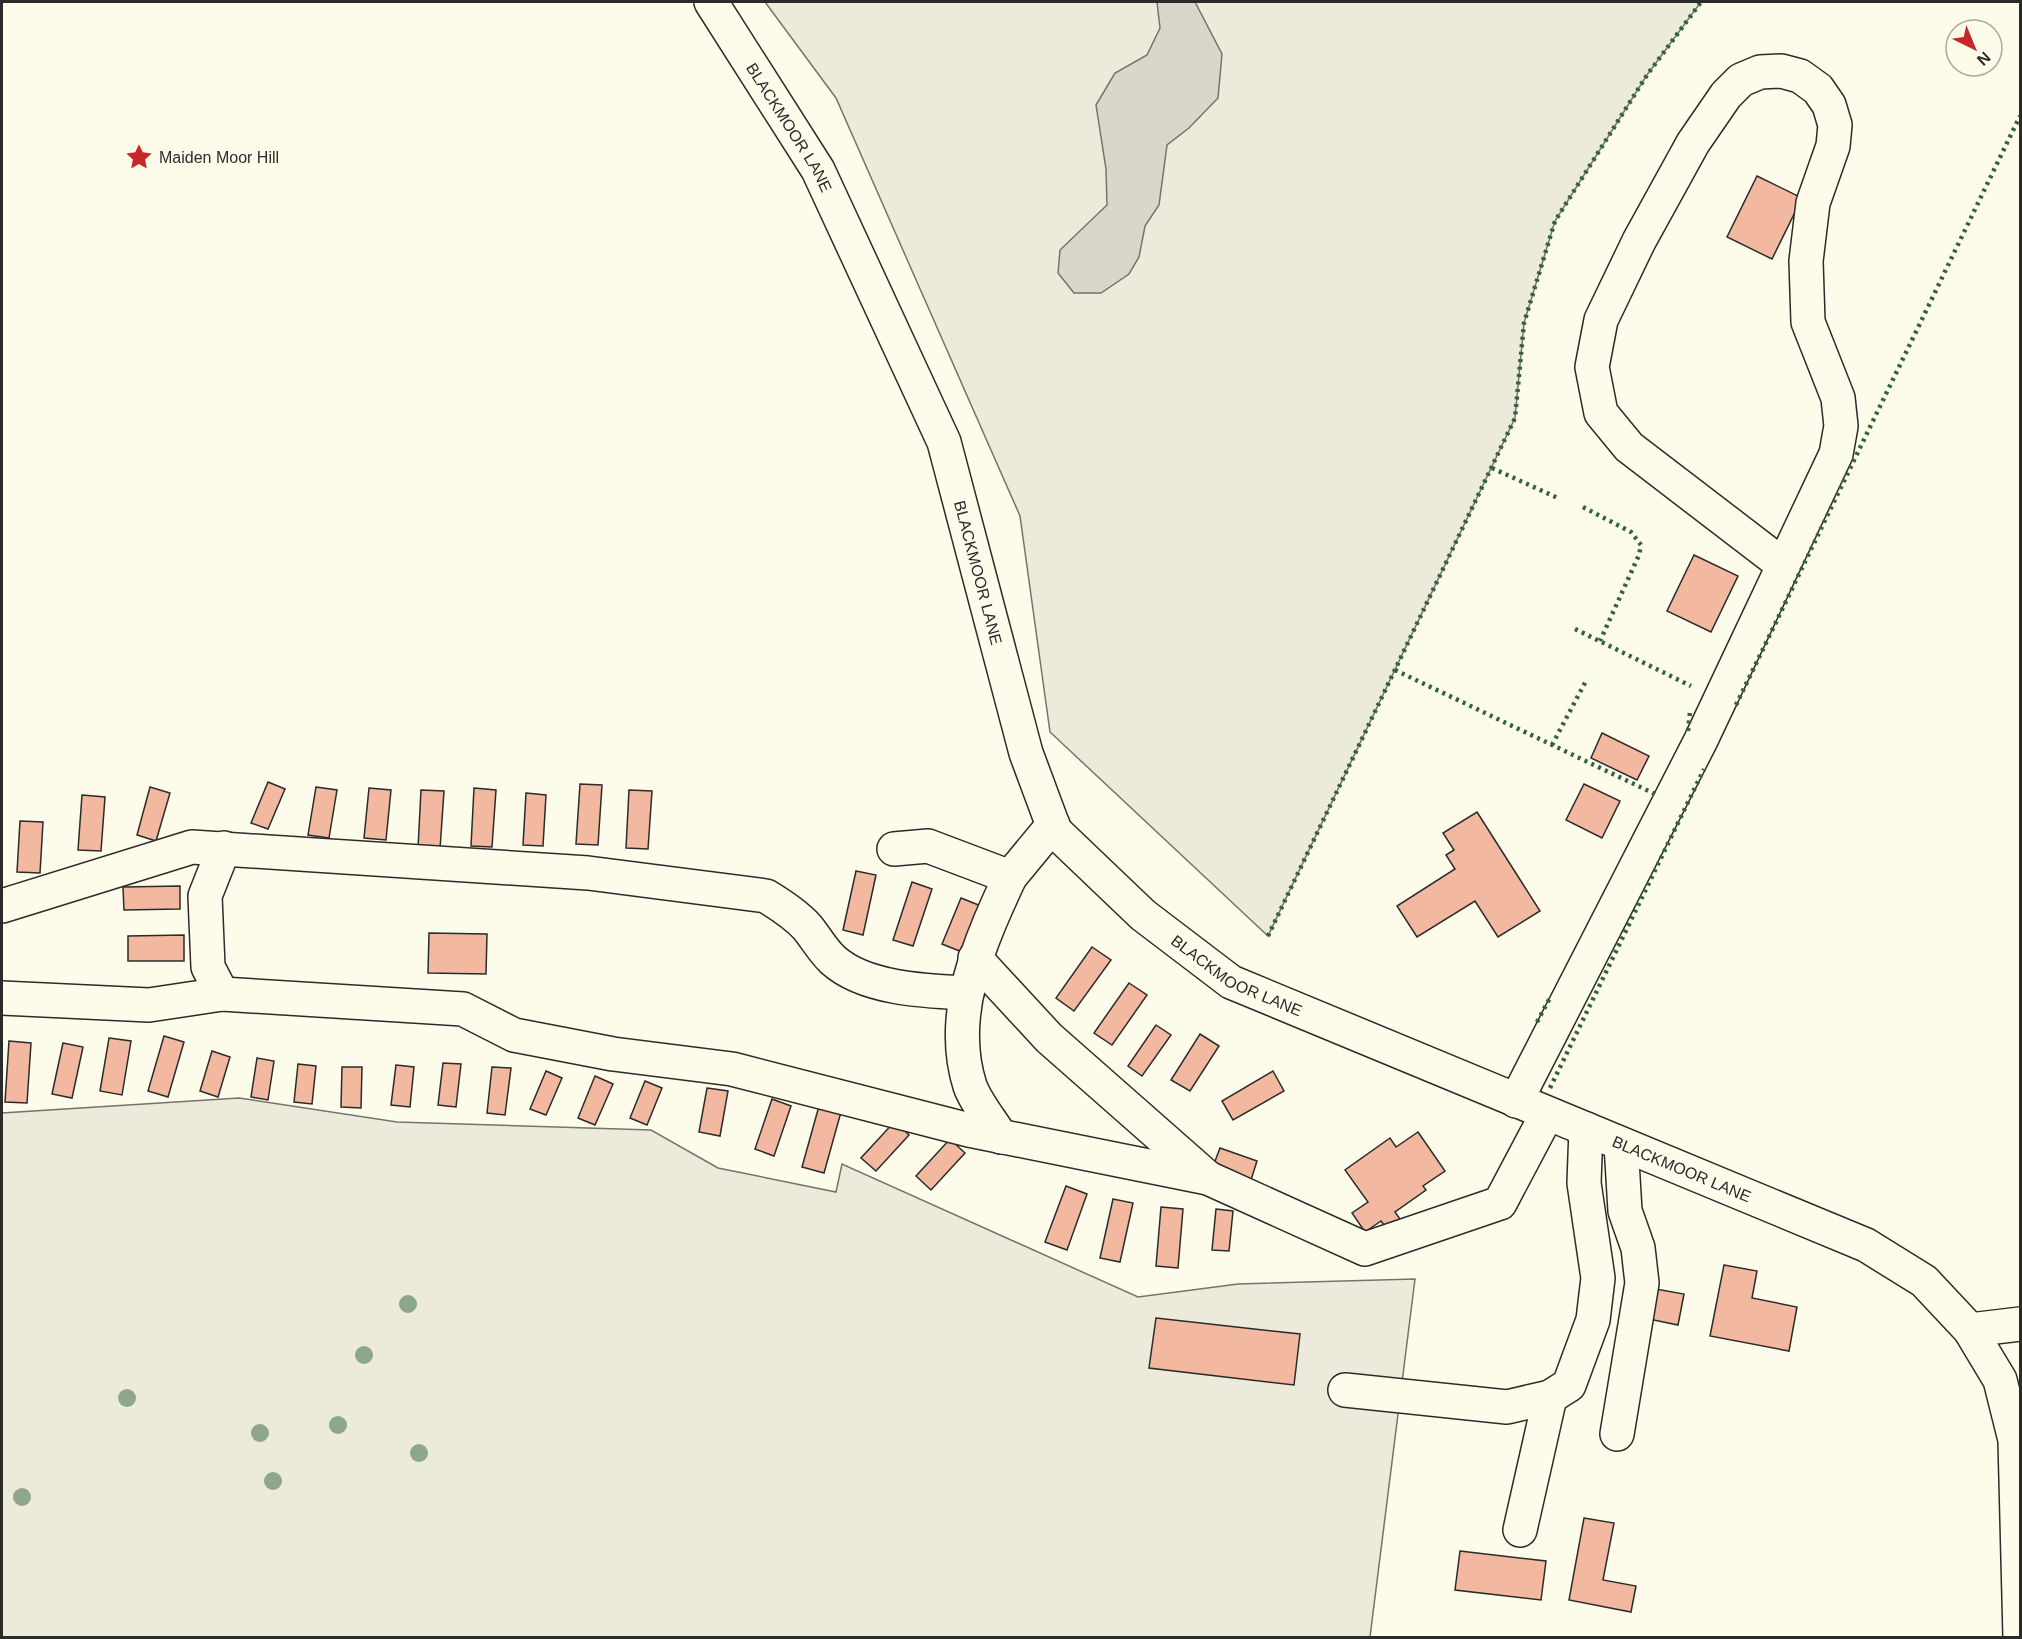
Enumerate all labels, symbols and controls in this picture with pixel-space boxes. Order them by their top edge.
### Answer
north arrow [1944,18,2004,78]
text: N [1974,48,1994,69]
street label: BLACKMOOR LANE [743,60,835,195]
place icon: Maiden Moor Hill [124,142,154,172]
place label: Maiden Moor Hill [159,149,279,166]
street label: BLACKMOOR LANE [951,499,1006,647]
street label: BLACKMOOR LANE [1168,931,1305,1019]
street label: BLACKMOOR LANE [1610,1132,1754,1205]

